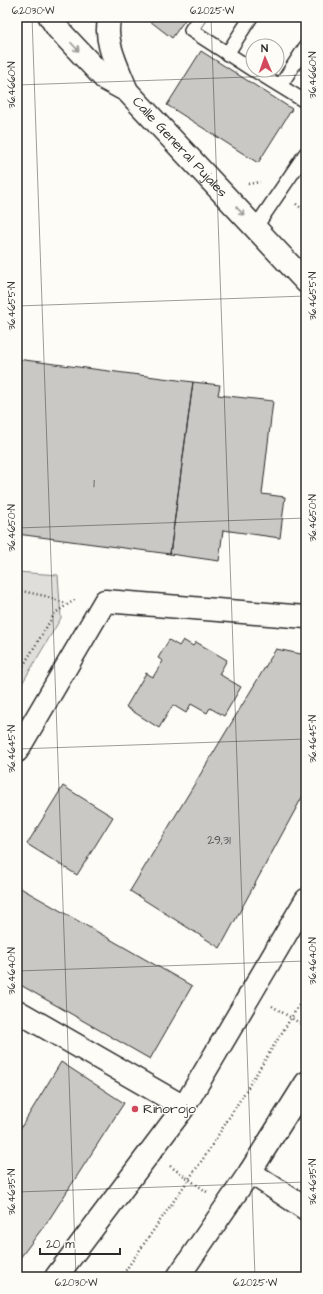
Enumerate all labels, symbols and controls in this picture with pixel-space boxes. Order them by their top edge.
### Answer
text: 6.2030°W [12,4,55,18]
text: 6.2025°W [190,4,235,18]
north arrow [245,38,285,78]
text: N [261,41,268,56]
one-way arrow [70,42,80,52]
text: 36.4660°N [306,52,320,98]
text: 36.4660°N [5,62,19,108]
street label: Calle General Pujales [127,92,232,202]
one-way arrow [235,206,244,216]
text: 36.4655°N [306,272,320,320]
text: 36.4655°N [5,282,19,330]
house number: 1 [93,475,95,492]
text: 36.4650°N [306,494,320,542]
text: 36.4650°N [5,504,19,552]
text: 36.4645°N [306,715,320,763]
text: 36.4645°N [5,725,19,773]
house number: 29,31 [207,832,231,849]
text: 36.4640°N [306,937,320,985]
text: 36.4640°N [5,947,19,995]
place label: Rinorojo [143,1099,196,1119]
marker: Rinorojo [130,1104,140,1114]
text: 36.4635°N [306,1159,320,1205]
text: 36.4635°N [5,1169,19,1215]
scale bar [40,1230,120,1256]
text: 20 m [46,1236,75,1253]
text: 6.2030°W [55,1276,98,1290]
text: 6.2025°W [233,1276,278,1290]

